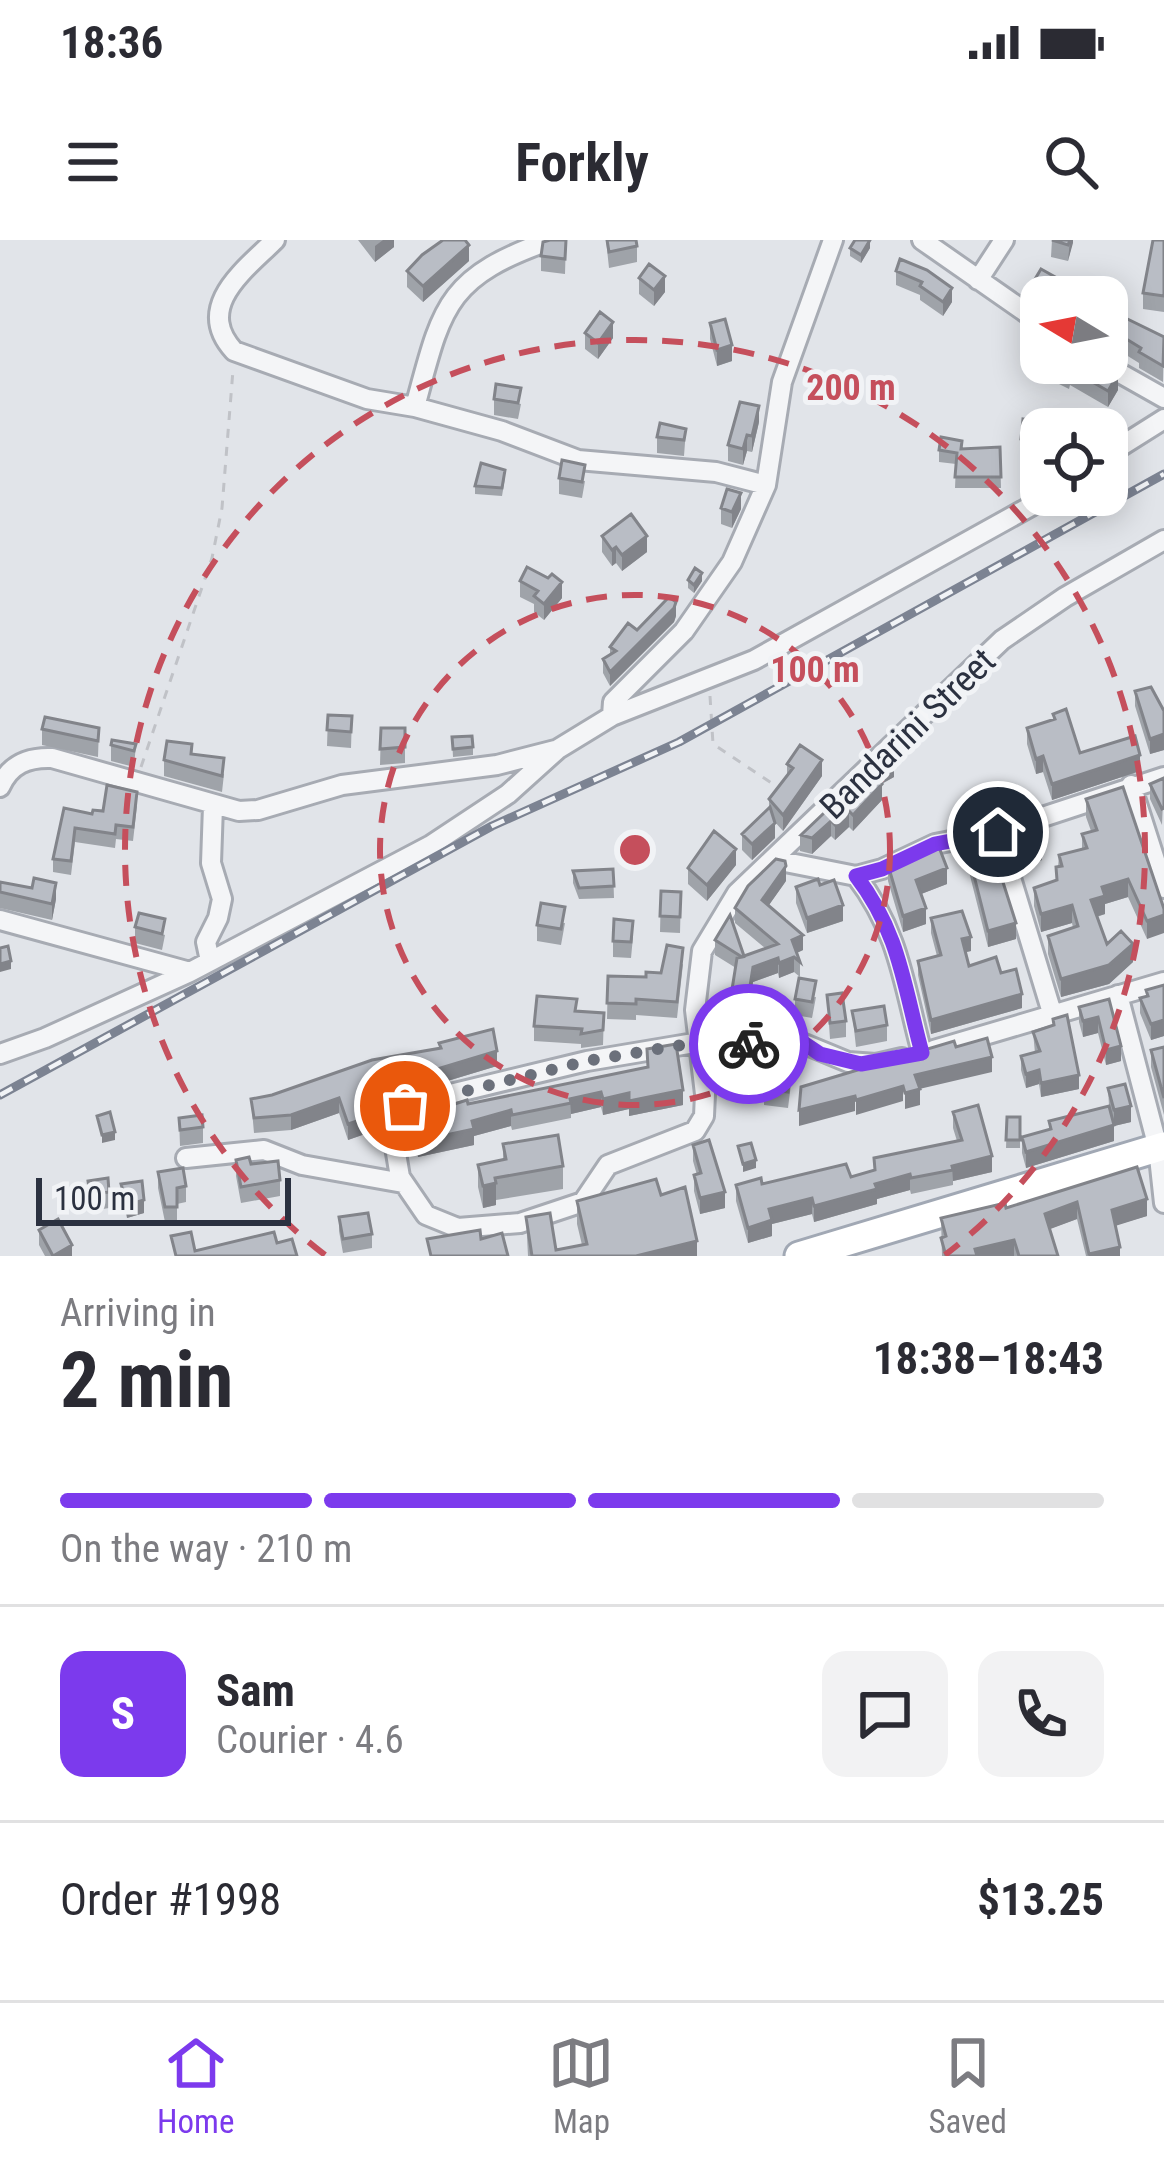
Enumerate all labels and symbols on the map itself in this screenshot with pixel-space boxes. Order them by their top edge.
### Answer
north arrow [1020,276,1128,384]
text: 200 m [806,367,896,409]
street label: Bandarini Street [811,640,1004,828]
text: 100 m [770,649,860,691]
pin [947,781,1049,883]
centre of rings [614,829,656,871]
courier [689,984,809,1104]
pin [354,1055,456,1157]
scale bar [36,1172,291,1225]

